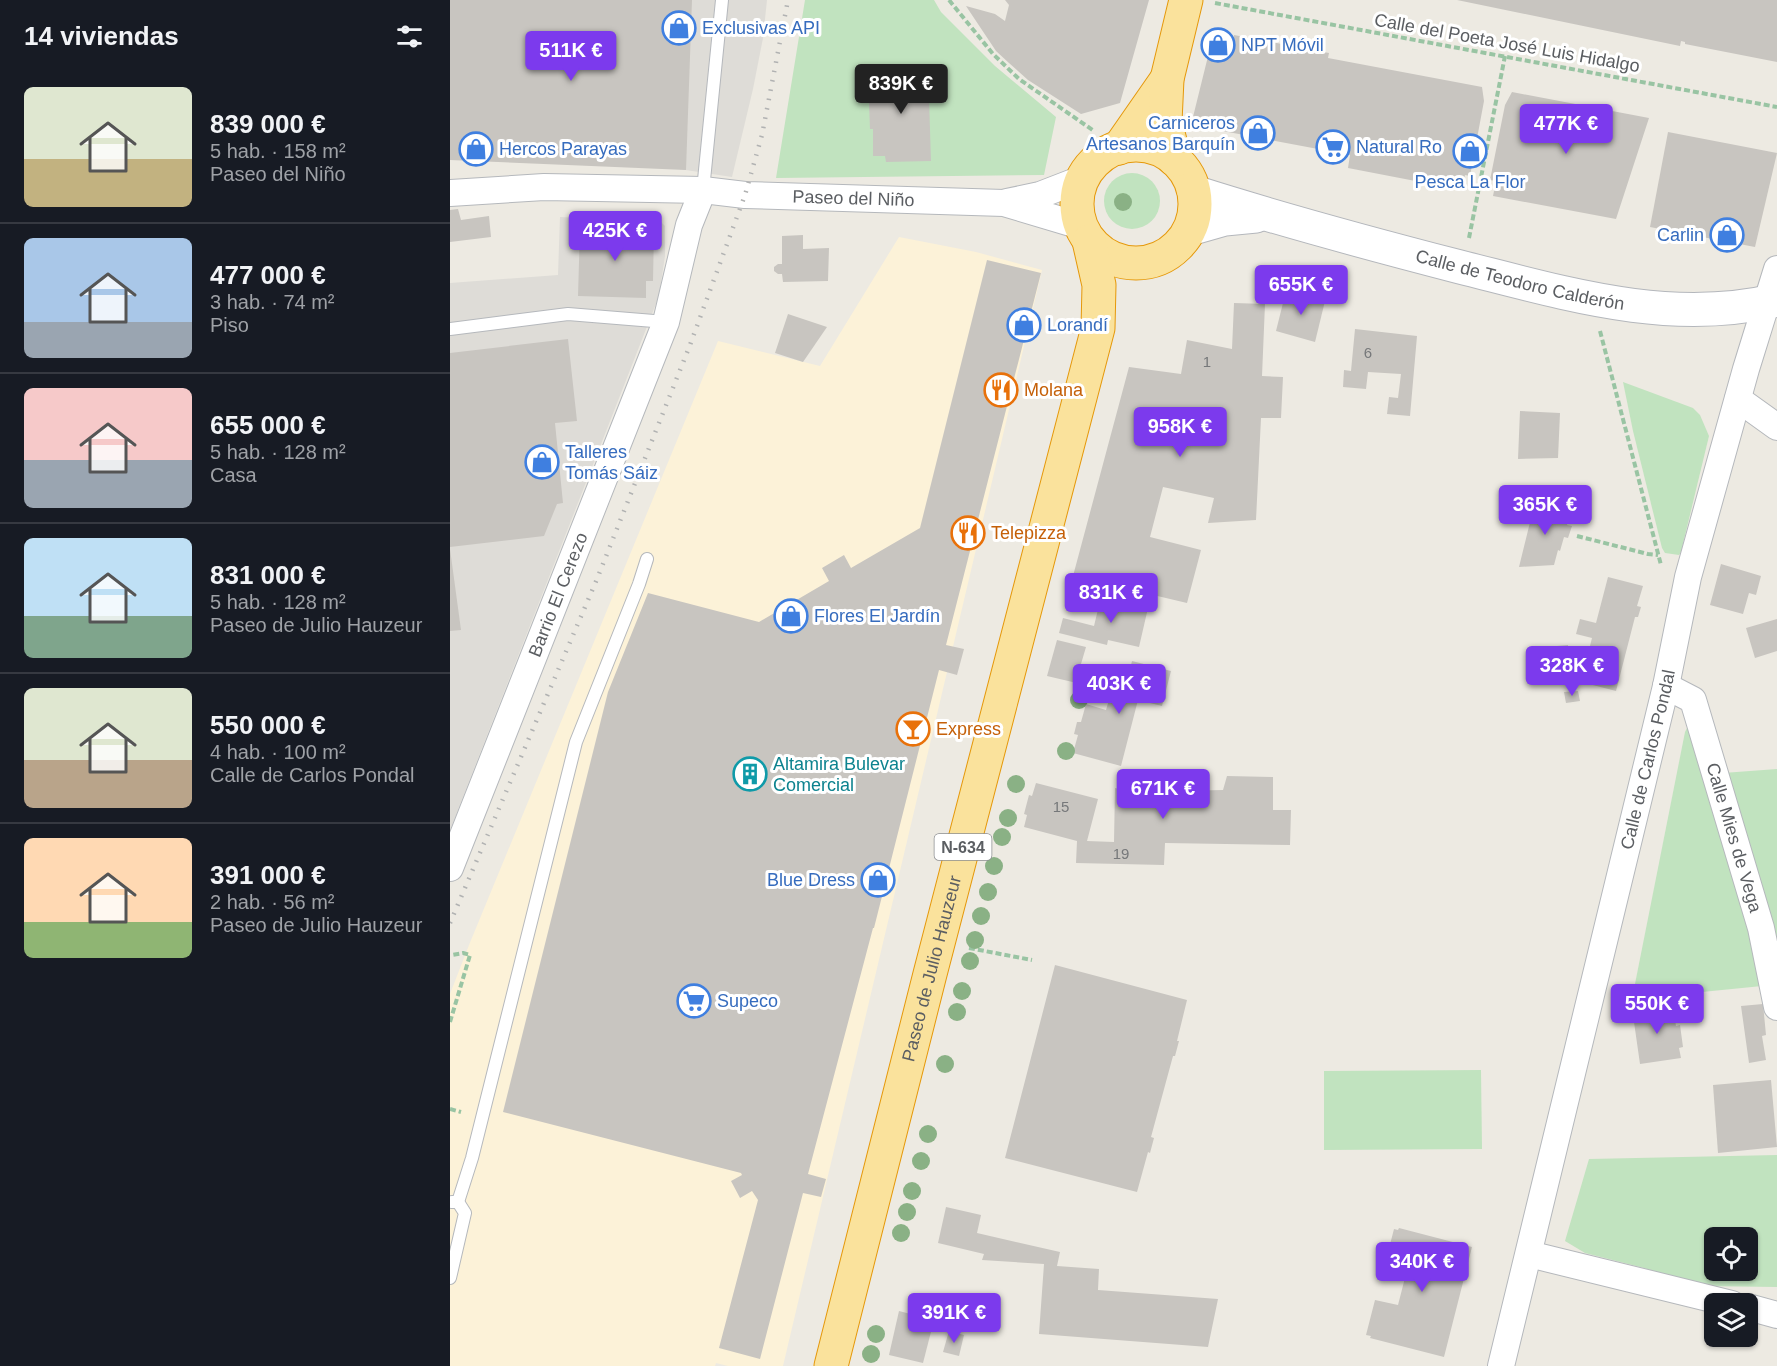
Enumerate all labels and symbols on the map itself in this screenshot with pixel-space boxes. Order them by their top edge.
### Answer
shop icon: Exclusivas API [661,10,697,46]
street label: Calle del Poeta José Luis Hidalgo [1373,10,1641,76]
place label: Exclusivas API [702,18,820,38]
shop icon: NPT Móvil [1200,27,1236,63]
pin: 511K € [522,31,620,82]
place label: NPT Móvil [1241,35,1324,55]
pin: 839K € [852,64,950,115]
pin: 477K € [1517,104,1615,155]
place label: Carniceros Artesanos Barquín [1086,113,1235,154]
shop icon: Carniceros Artesanos Barquín [1240,115,1276,151]
supermarket icon: Natural Ro [1315,129,1351,165]
shop icon: Hercos Parayas [458,131,494,167]
shop icon: Pesca La Flor [1452,133,1488,169]
place label: Natural Ro [1356,137,1442,157]
place label: Hercos Parayas [499,139,627,159]
place label: Pesca La Flor [1414,172,1526,192]
street label: Paseo del Niño [792,186,915,210]
pin: 425K € [566,211,664,262]
shop icon: Carlin [1709,217,1745,253]
place label: Carlin [1657,225,1704,245]
street label: Calle de Teodoro Calderón [1414,246,1626,314]
pin: 655K € [1252,265,1350,316]
shop icon: Lorandí [1006,307,1042,343]
place label: Lorandí [1047,315,1108,335]
house number: 6 [1364,344,1372,361]
house number: 1 [1203,353,1211,370]
restaurant icon: Molana [983,372,1019,408]
place label: Molana [1024,380,1084,400]
pin: 958K € [1131,407,1229,458]
place label: Talleres Tomás Sáiz [565,442,658,483]
shop icon: Talleres Tomás Sáiz [524,444,560,480]
pin: 365K € [1496,485,1594,536]
restaurant icon: Telepizza [950,515,986,551]
place label: Telepizza [991,523,1067,543]
street label: Barrio El Cerezo [525,529,592,660]
pin: 831K € [1062,573,1160,624]
shop icon: Flores El Jardín [773,598,809,634]
place label: Flores El Jardín [814,606,940,626]
pin: 328K € [1523,646,1621,697]
pin: 403K € [1070,664,1168,715]
street label: Calle de Carlos Pondal [1617,668,1679,851]
bar icon: Express [895,711,931,747]
place label: Express [936,719,1001,739]
place label: Altamira Bulevar Comercial [773,754,905,795]
building icon: Altamira Bulevar Comercial [732,756,768,792]
street label: Calle Mies de Vega [1702,760,1766,916]
pin: 671K € [1114,769,1212,820]
house number: 15 [1053,798,1069,815]
road number: N-634 [934,834,992,860]
house number: 19 [1113,845,1129,862]
shop icon: Blue Dress [860,862,896,898]
place label: Blue Dress [767,870,855,890]
street label: Paseo de Julio Hauzeur [898,873,965,1064]
supermarket icon: Supeco [676,983,712,1019]
pin: 550K € [1608,984,1706,1035]
place label: Supeco [717,991,778,1011]
pin: 340K € [1373,1242,1471,1293]
pin: 391K € [905,1293,1003,1344]

